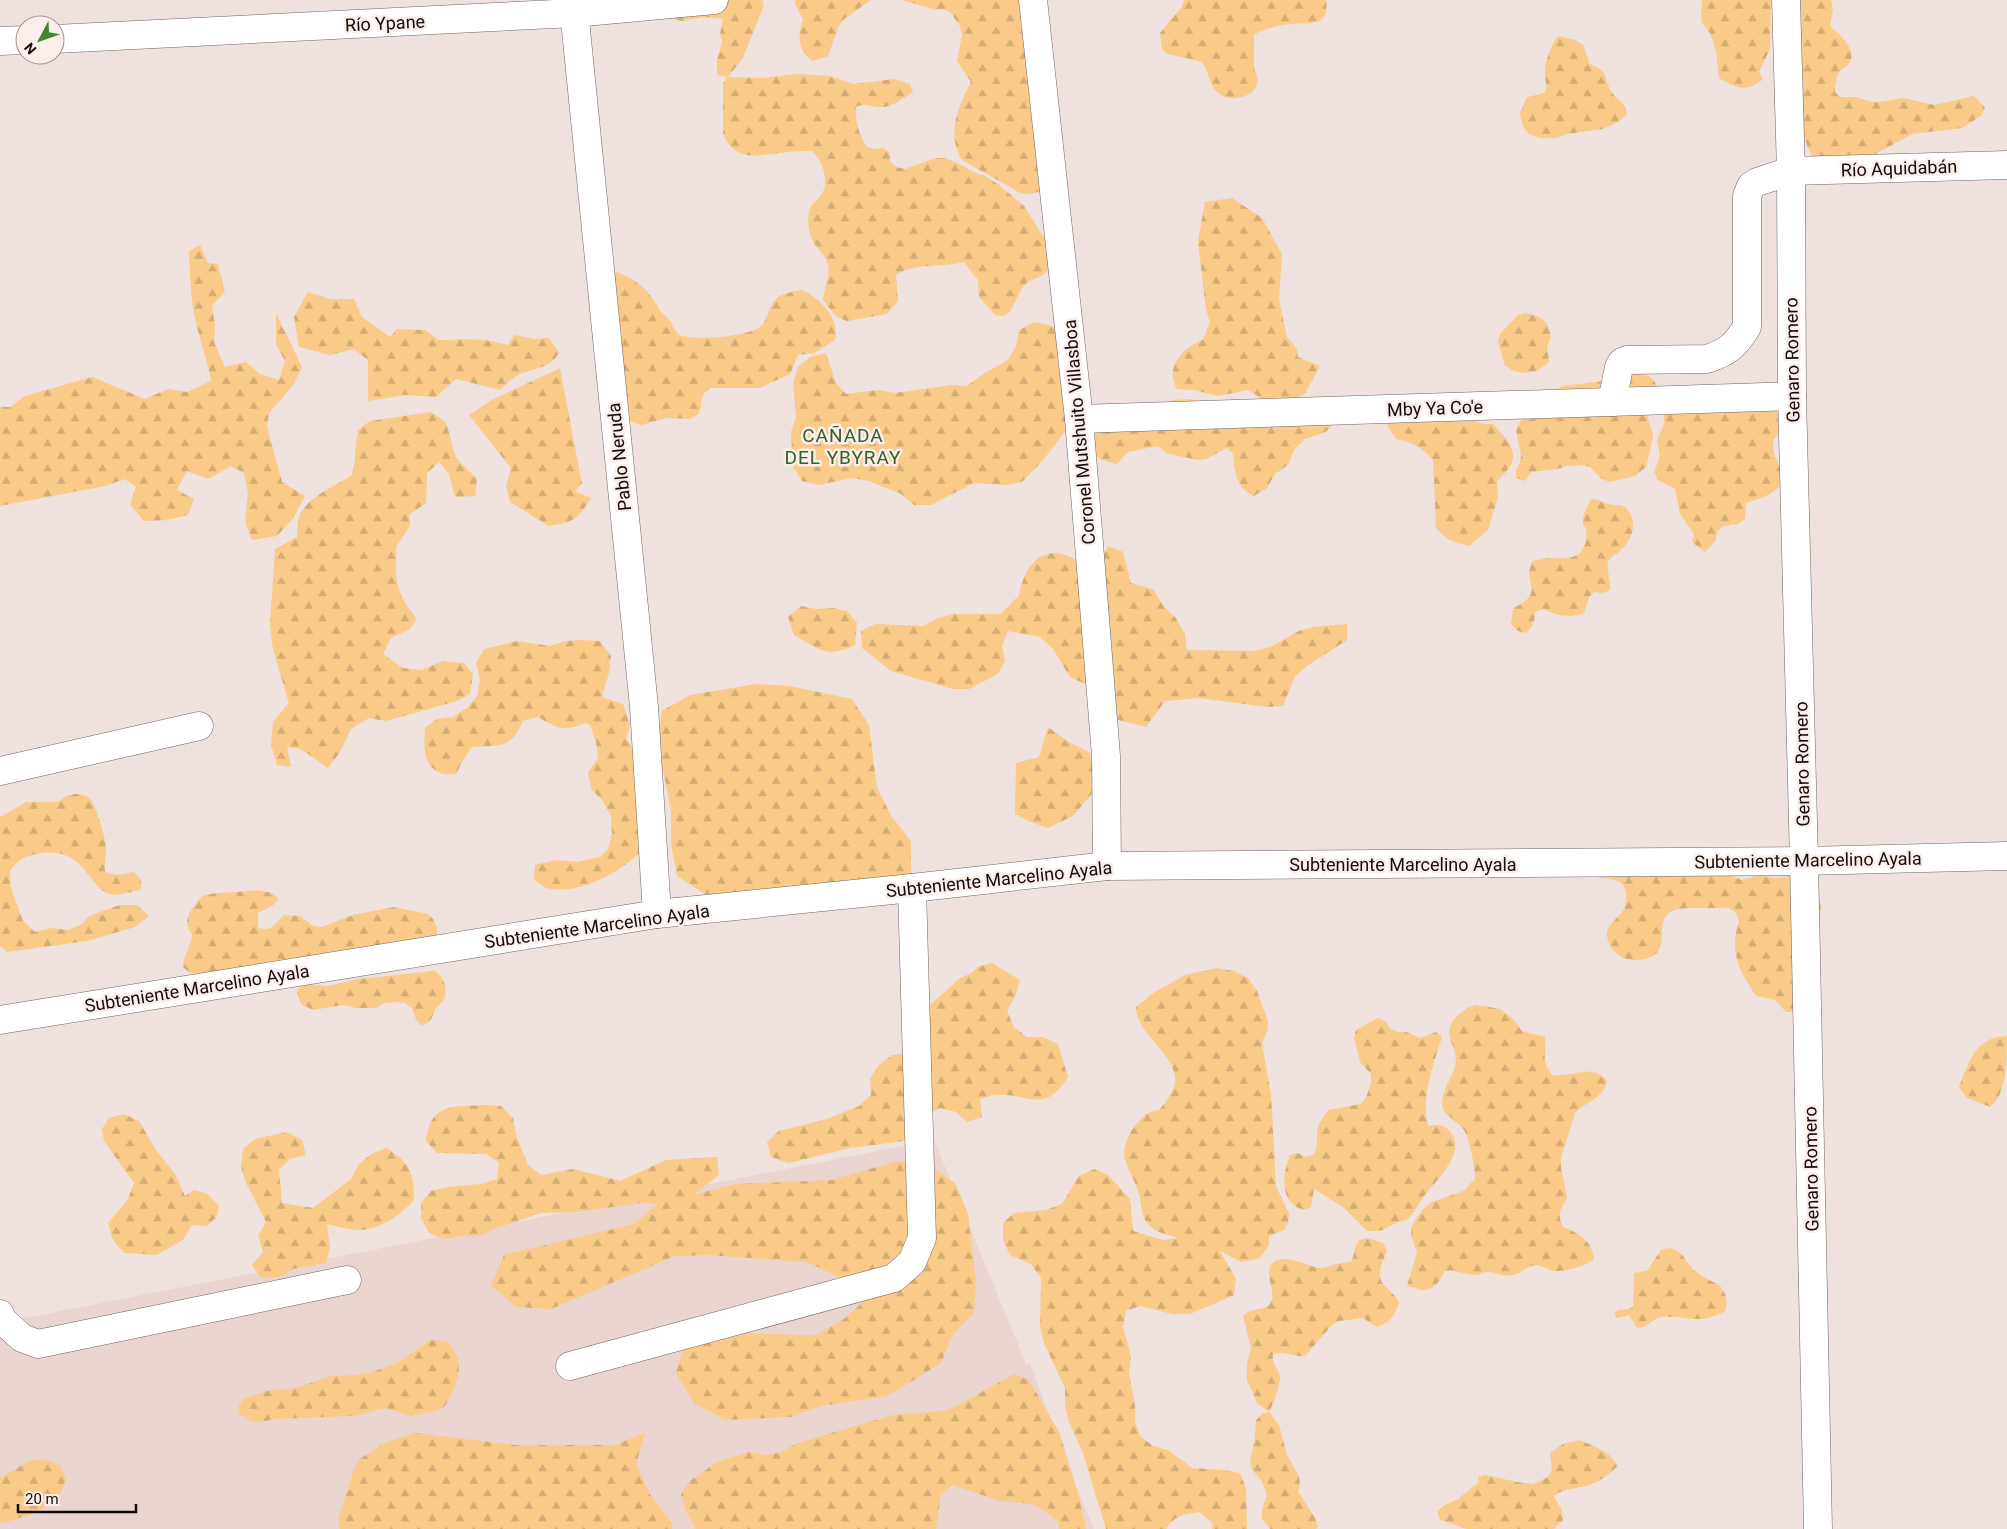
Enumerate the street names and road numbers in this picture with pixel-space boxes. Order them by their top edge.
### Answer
street label: Río Ypane [344,10,426,36]
street label: Río Aquidabán [1840,155,1958,181]
street label: Genaro Romero [1780,297,1804,423]
street label: Coronel Mutshuito Villasboa [1059,319,1099,545]
street label: Mby Ya Co'e [1387,396,1483,420]
street label: Pablo Neruda [603,402,635,512]
street label: Genaro Romero [1790,701,1814,827]
street label: Subteniente Marcelino Ayala [1694,848,1922,872]
street label: Subteniente Marcelino Ayala [1289,854,1517,875]
street label: Subteniente Marcelino Ayala [885,857,1113,901]
street label: Subteniente Marcelino Ayala [483,900,711,952]
street label: Subteniente Marcelino Ayala [83,960,311,1016]
street label: Genaro Romero [1799,1106,1823,1232]

